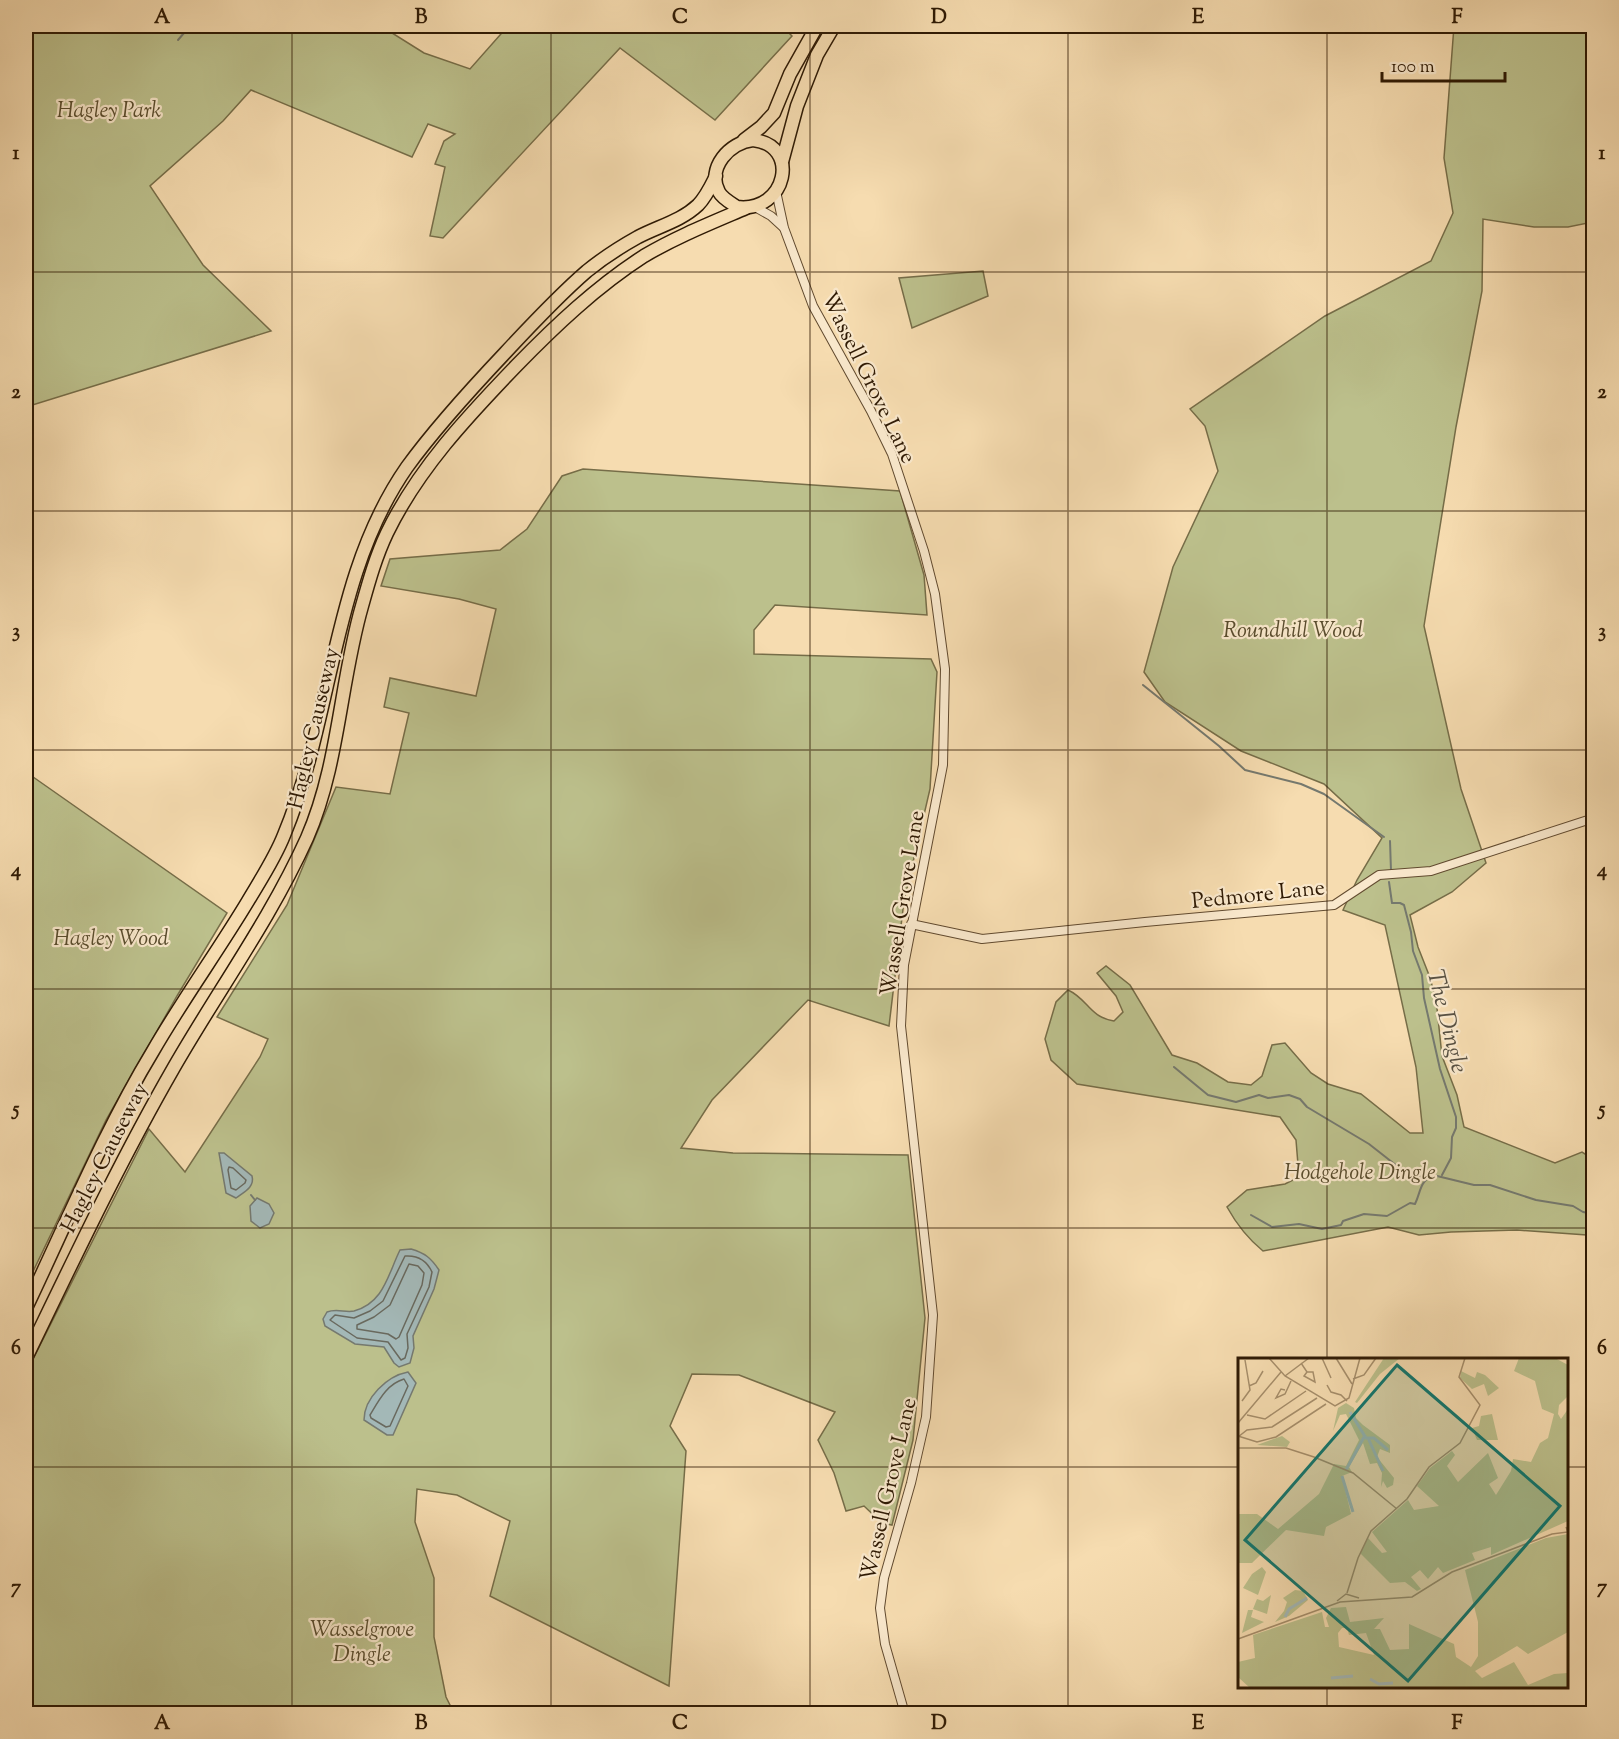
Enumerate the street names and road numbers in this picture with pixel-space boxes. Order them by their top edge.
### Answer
street label: Wassell Grove Lane [812,287,923,470]
street label: Hagley Causeway [281,645,349,813]
street label: Wassell Grove Lane [873,808,934,999]
street label: Pedmore Lane [1190,873,1327,919]
street label: Hagley Causeway [54,1077,157,1239]
street label: Wassell Grove Lane [853,1395,927,1585]

